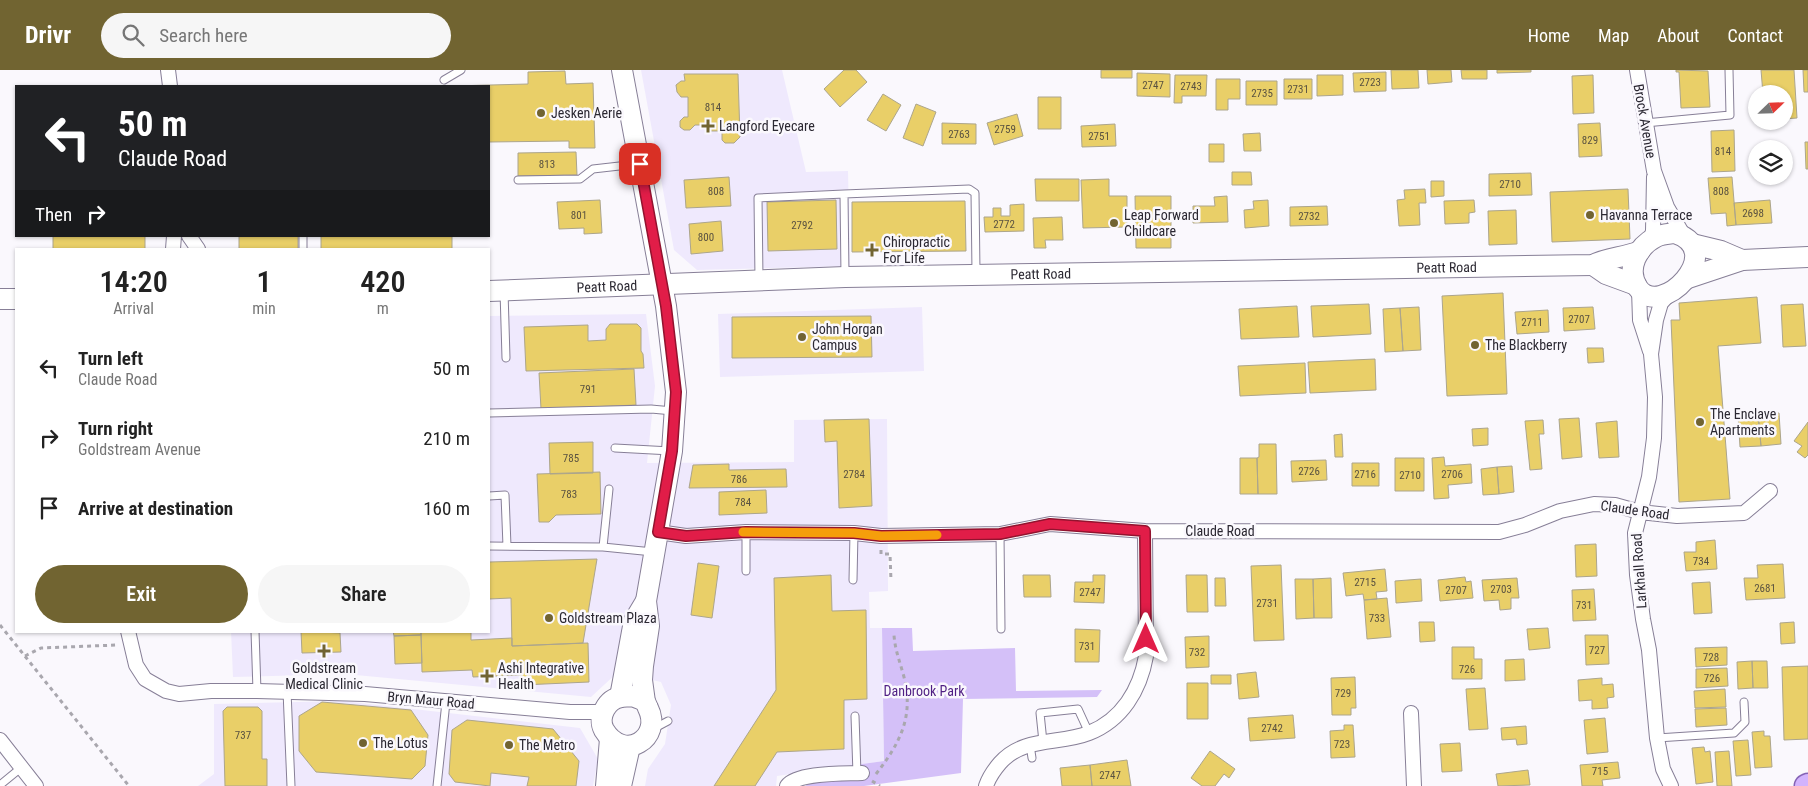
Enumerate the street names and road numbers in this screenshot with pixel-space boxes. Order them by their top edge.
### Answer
street label: Brock Avenue [1631,83,1659,160]
street label: Peatt Road [1416,259,1477,276]
street label: Peatt Road [1010,265,1071,282]
street label: Peatt Road [576,277,638,296]
street label: Claude Road [1599,497,1671,523]
street label: Claude Road [1185,523,1255,539]
street label: Larkhall Road [1628,533,1650,609]
street label: Bryn Maur Road [387,688,475,712]

